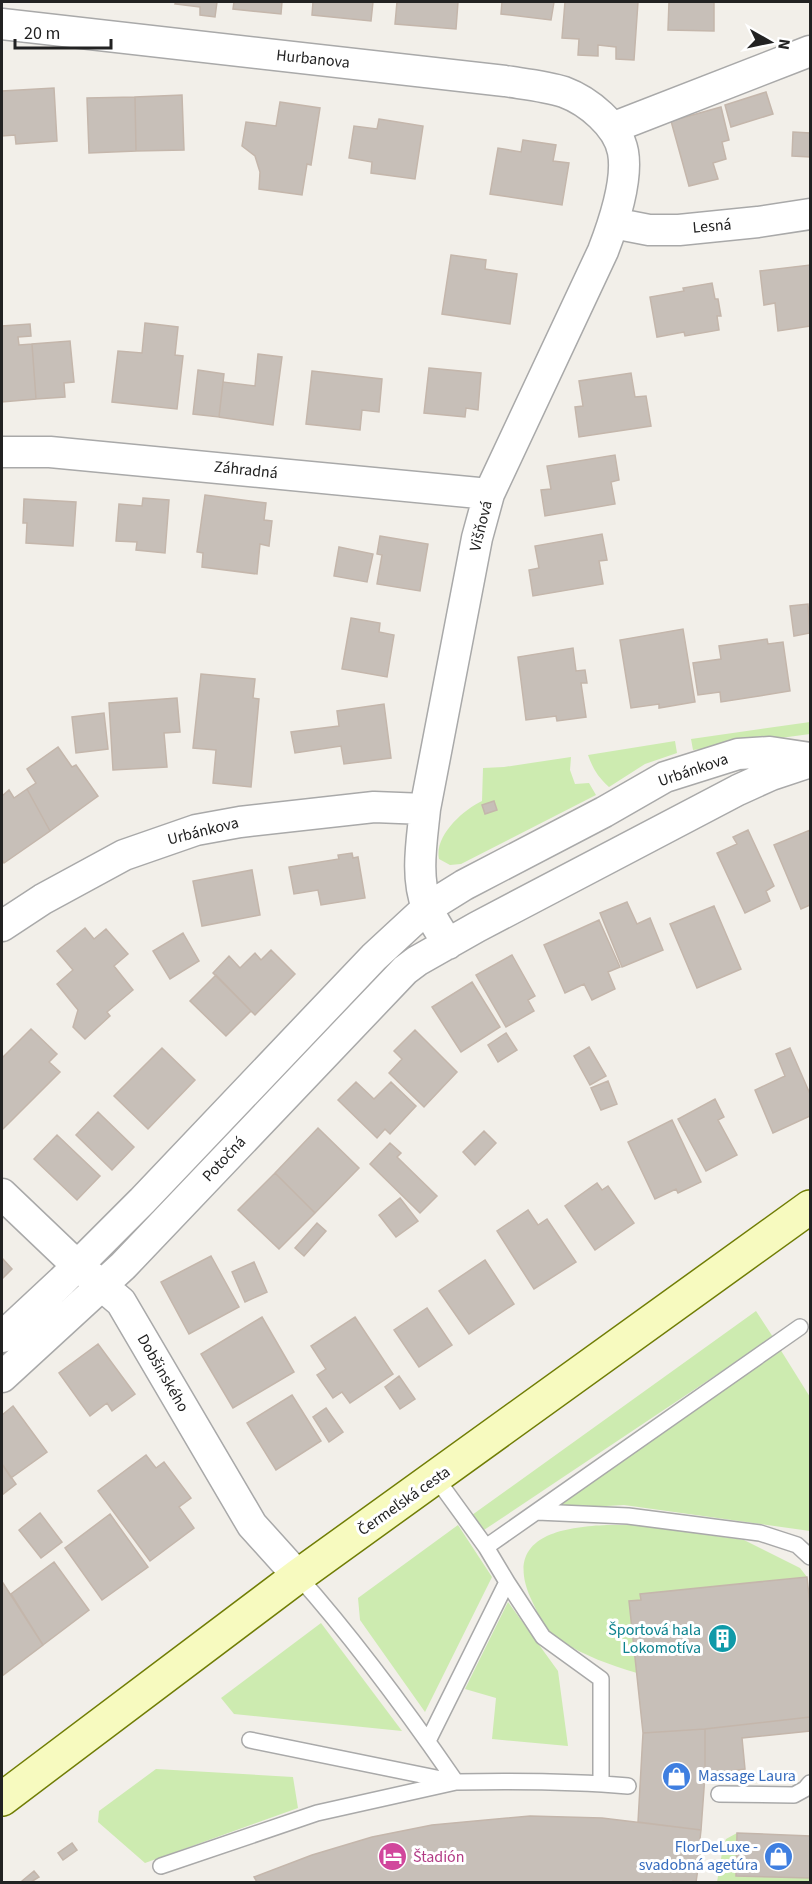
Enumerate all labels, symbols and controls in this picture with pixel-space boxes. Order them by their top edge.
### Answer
scale bar [15,12,111,50]
north arrow [740,12,800,72]
text: 20 m [24,21,60,46]
text: N [772,37,796,51]
street label: Hurbanova [275,44,351,74]
street label: Lesná [692,213,732,239]
street label: Záhradná [213,456,279,484]
street label: Višňová [464,498,498,554]
street label: Urbánkova [655,748,731,792]
street label: Urbánkova [165,812,241,850]
street label: Potočná [197,1131,251,1187]
street label: Dobšinského [132,1330,194,1416]
street label: Čermeľská cesta [353,1461,455,1541]
place label: Športová hala Lokomotíva [608,1619,701,1659]
building icon: Športová hala Lokomotíva [706,1623,738,1655]
shop icon: Massage Laura [661,1760,693,1792]
place label: Massage Laura [698,1765,796,1787]
place label: FlorDeLuxe - svadobná agetúra [639,1836,758,1876]
shop icon: FlorDeLuxe - svadobná agetúra [763,1840,795,1872]
hotel icon: Štadión [376,1841,408,1873]
place label: Štadión [413,1846,465,1868]

